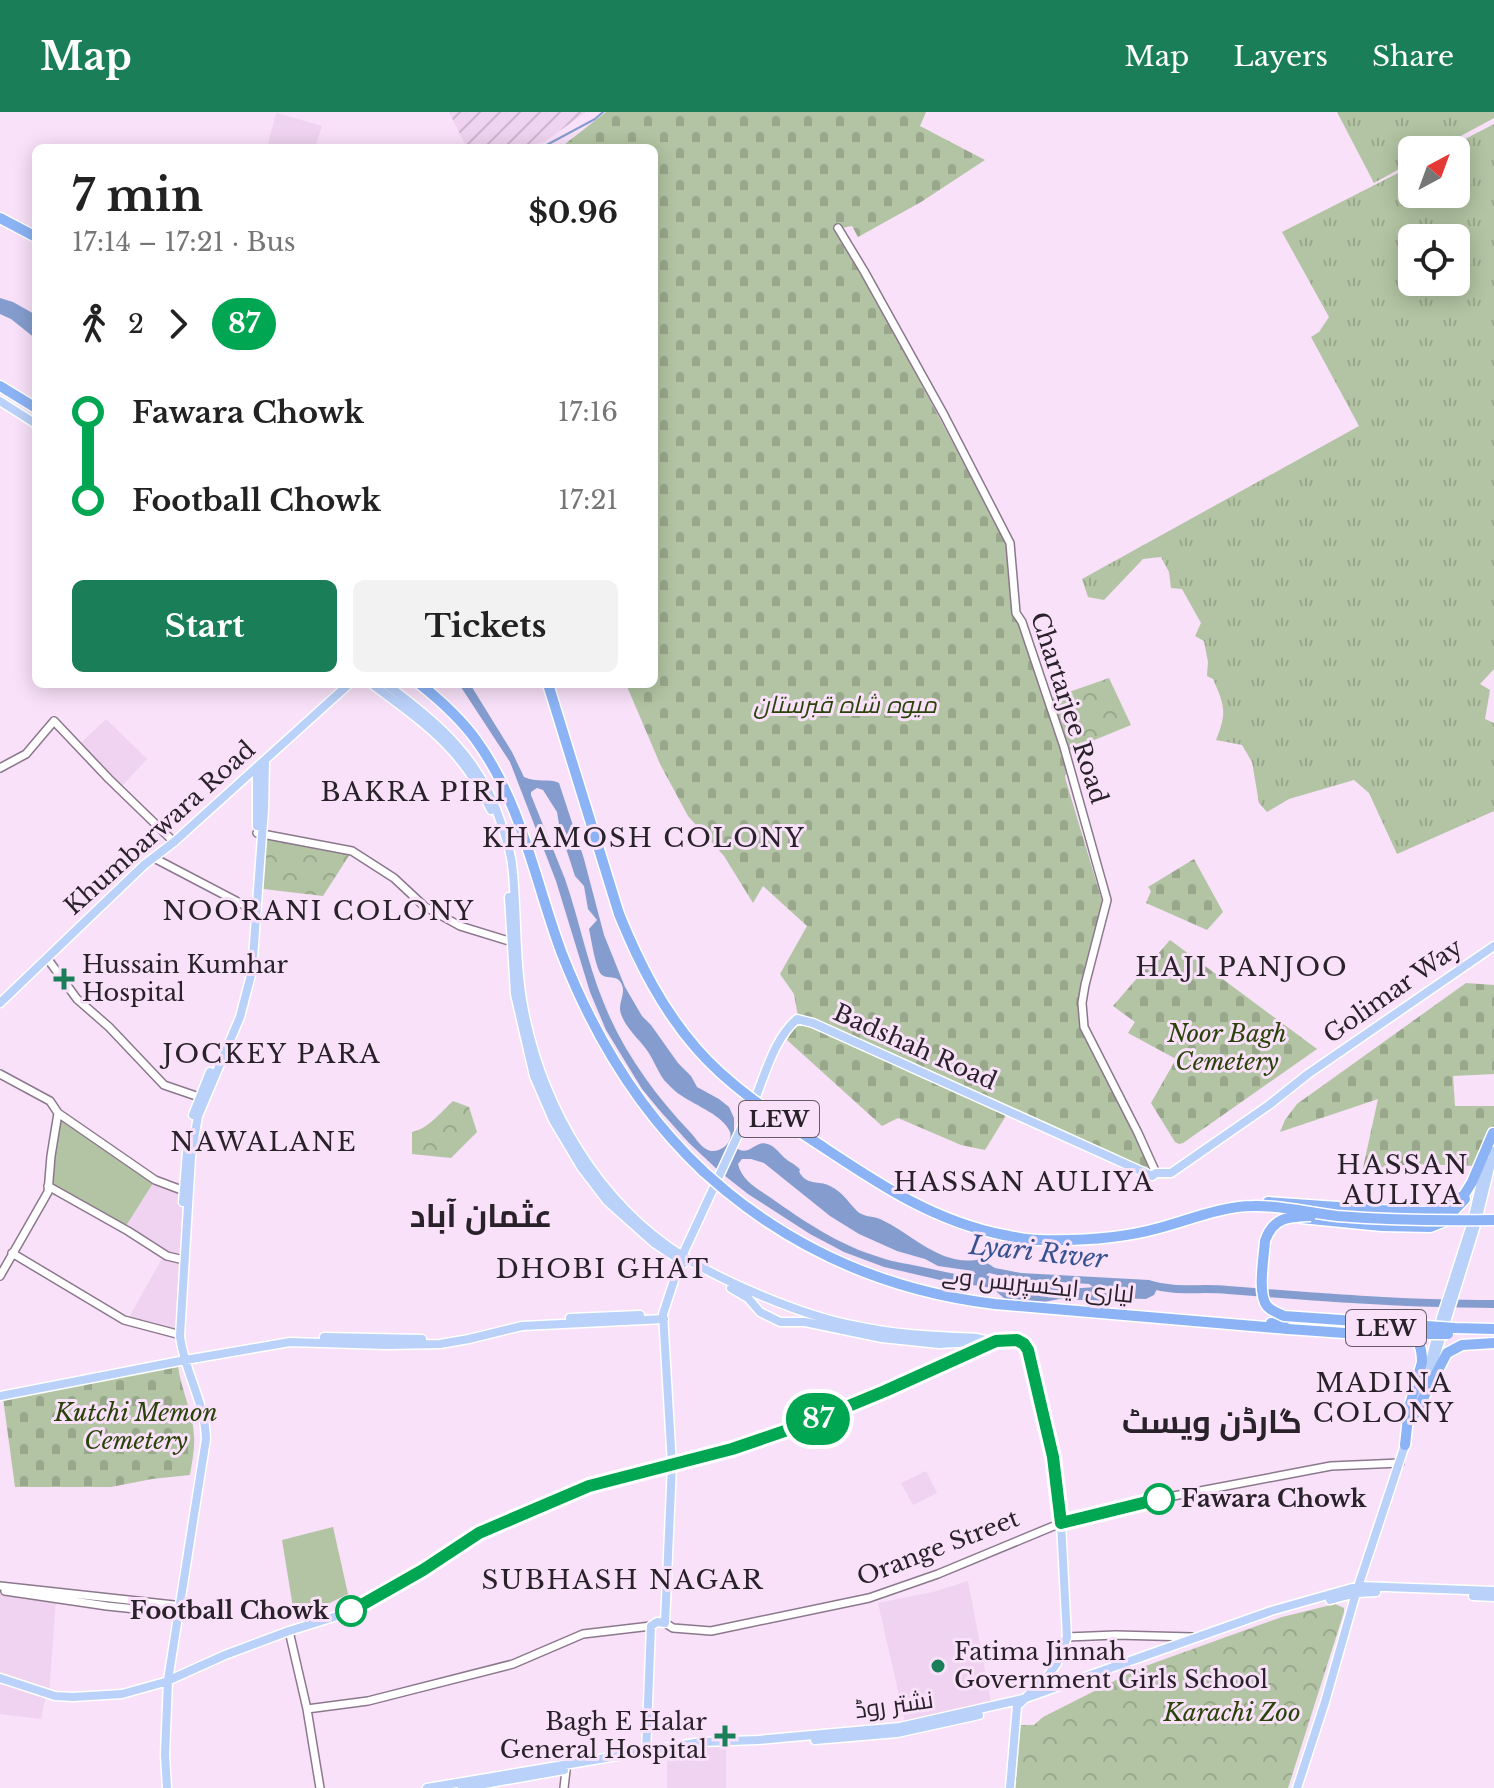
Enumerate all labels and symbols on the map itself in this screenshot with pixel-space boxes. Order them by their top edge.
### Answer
north arrow [1398,136,1470,208]
street label: Chartarjee Road [1025,608,1114,807]
park label: میوہ شاہ قبرستان [753,690,937,719]
street label: Khumbarwara Road [58,734,261,921]
district label: BAKRA PIRI [321,776,507,808]
district label: KHAMOSH COLONY [482,822,806,854]
district label: NOORANI COLONY [163,895,475,927]
street label: Golimar Way [1318,932,1468,1049]
place label: Hussain Kumhar Hospital [82,950,289,1007]
district label: HAJI PANJOO [1135,951,1349,983]
marker: Hussain Kumhar Hospital [53,968,75,990]
street label: Badshah Road [829,998,1001,1096]
park label: Noor Bagh Cemetery [1166,1019,1287,1076]
district label: JOCKEY PARA [159,1038,382,1070]
road number: LEW [739,1101,819,1137]
district label: NAWALANE [170,1126,358,1158]
district label: HASSAN AULIYA [1337,1149,1469,1211]
district label: HASSAN AULIYA [893,1166,1155,1198]
district label: عثمان آباد [410,1196,552,1236]
water label: Lyari River [966,1229,1110,1275]
district label: DHOBI GHAT [496,1253,710,1285]
street label: لیاری ایکسپریس وے [940,1260,1135,1311]
road number: LEW [1346,1310,1426,1346]
district label: MADINA COLONY [1313,1367,1455,1429]
line badge: 87 [782,1393,854,1445]
park label: Kutchi Memon Cemetery [53,1398,218,1455]
district label: گارڈن ویسٹ [1122,1402,1302,1442]
marker: Fawara Chowk [1144,1484,1174,1514]
place label: Fawara Chowk [1181,1484,1368,1513]
street label: Orange Street [853,1503,1023,1592]
district label: SUBHASH NAGAR [482,1564,764,1596]
place label: Football Chowk [130,1596,330,1625]
marker: Football Chowk [336,1596,366,1626]
place label: Fatima Jinnah Government Girls School [954,1637,1268,1694]
marker: Fatima Jinnah Government Girls School [929,1657,947,1675]
street label: نشتر روڈ [853,1685,935,1724]
park label: Karachi Zoo [1163,1698,1300,1727]
place label: Bagh E Halar General Hospital [500,1707,708,1764]
marker: Bagh E Halar General Hospital [714,1725,736,1747]

